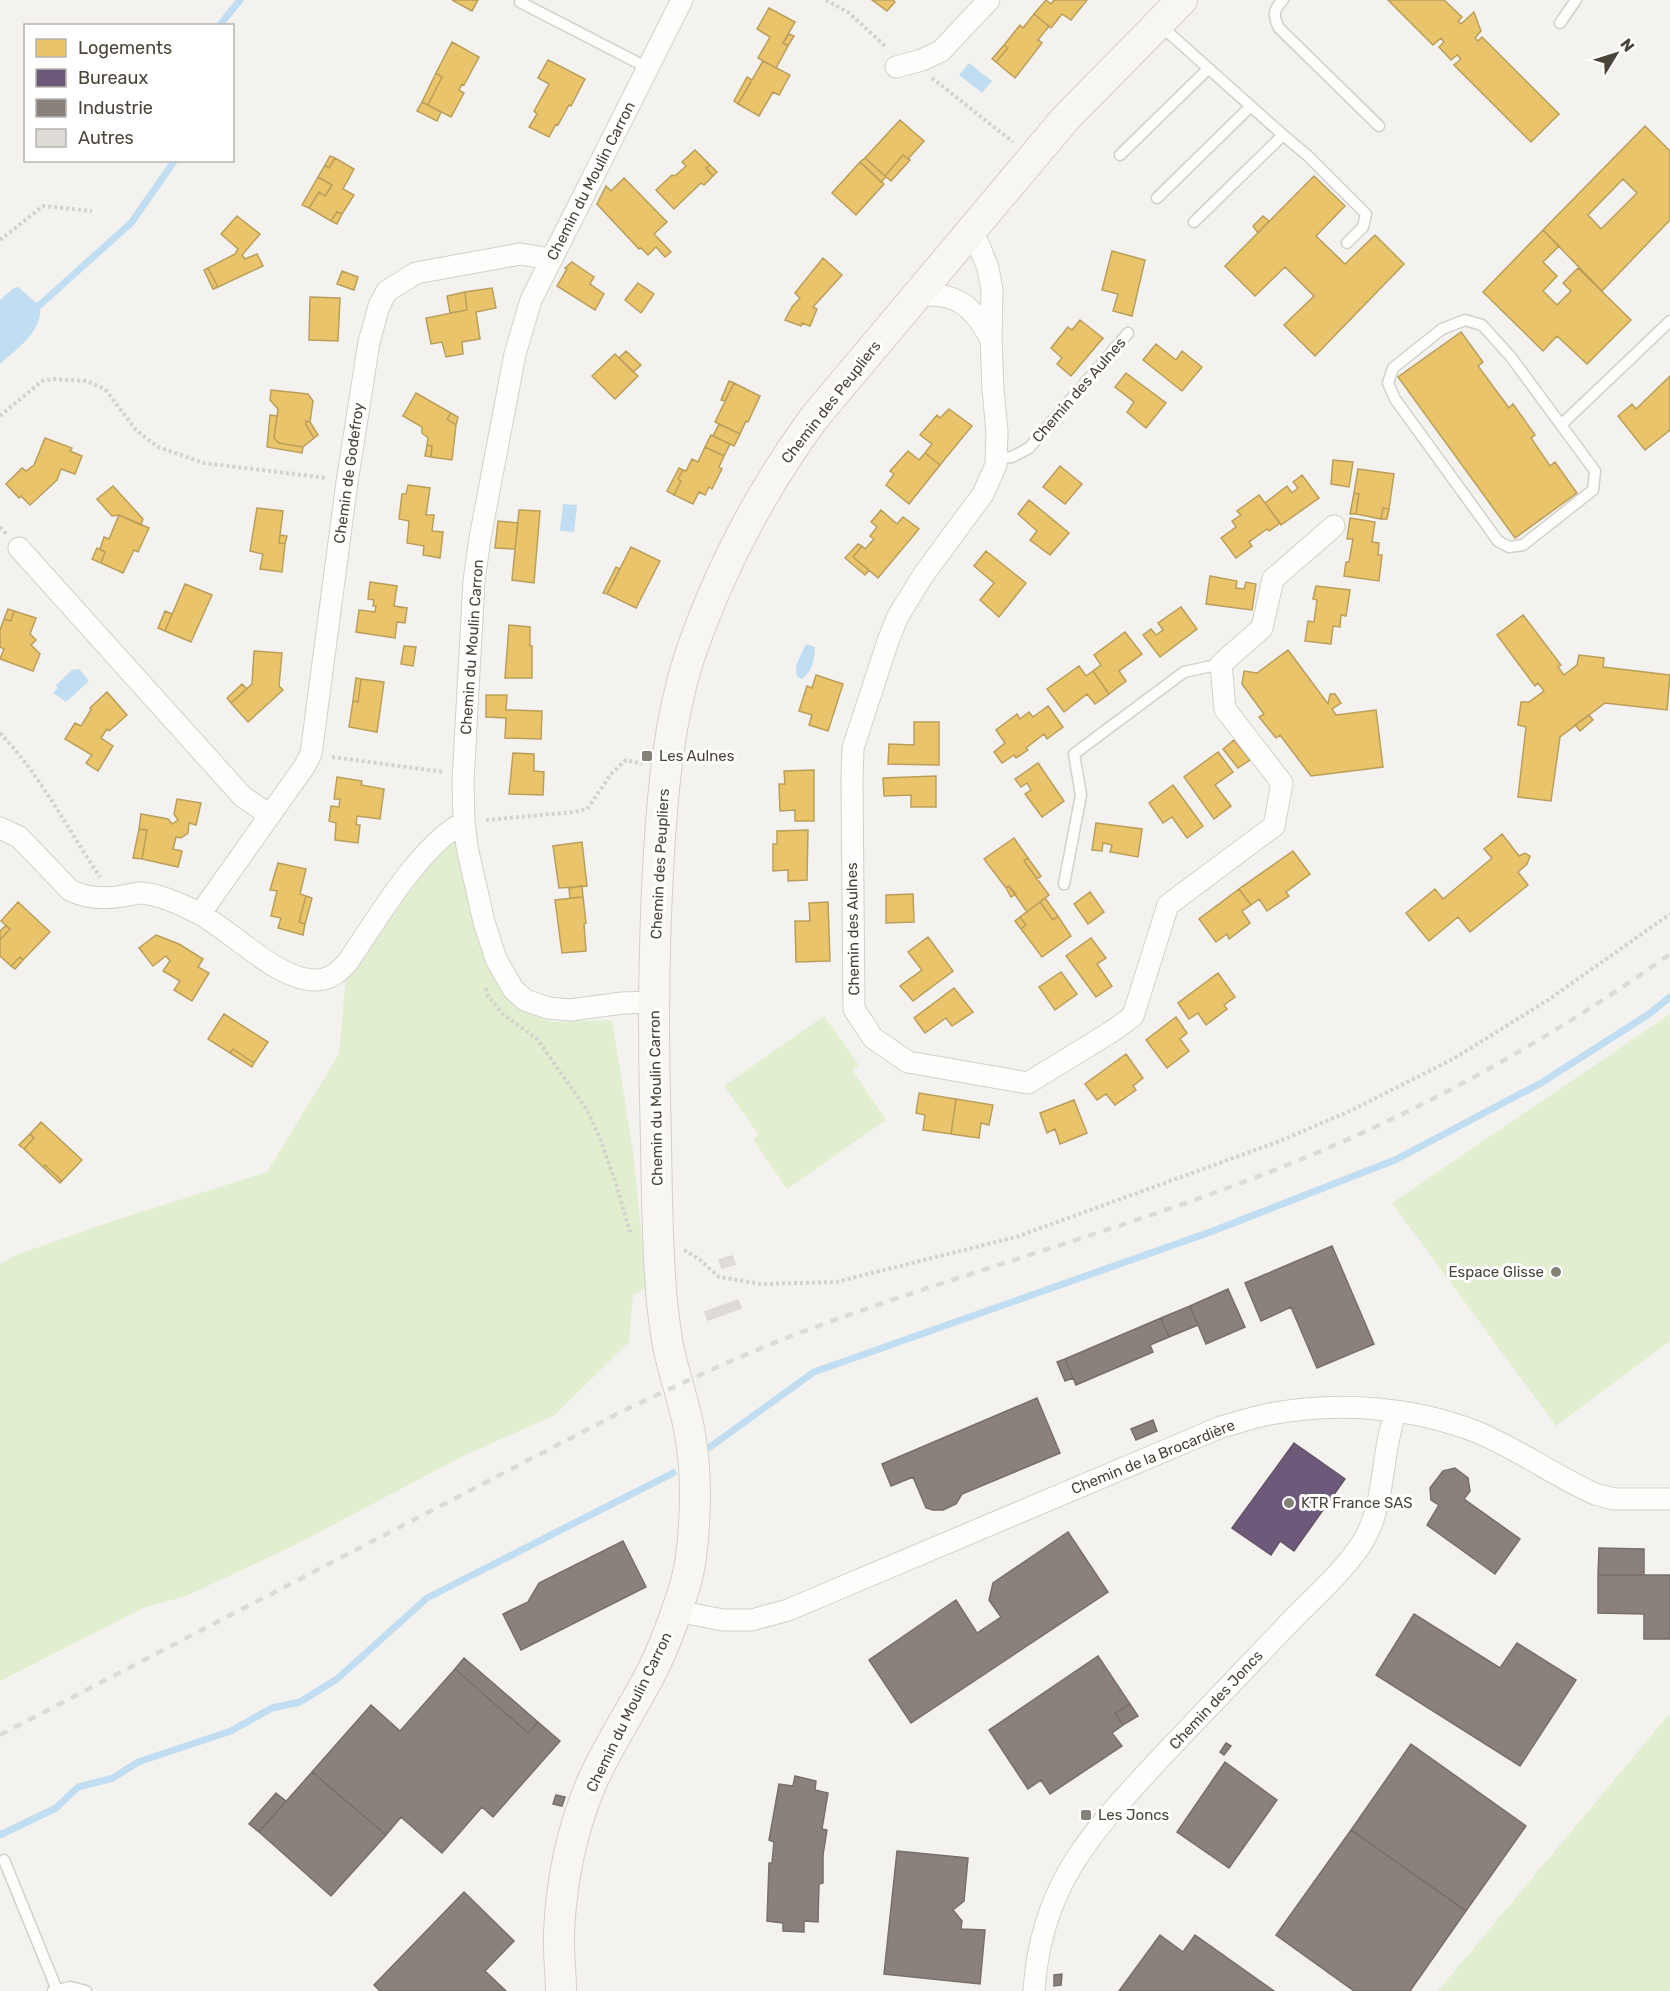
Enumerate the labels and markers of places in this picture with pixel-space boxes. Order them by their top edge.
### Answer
place label: Les Aulnes [659,747,735,765]
marker: Les Aulnes [640,749,654,763]
place label: Espace Glisse [1448,1263,1544,1281]
marker: Espace Glisse [1549,1265,1563,1279]
place label: KTR France SAS [1301,1494,1412,1512]
marker: KTR France SAS [1282,1496,1296,1510]
place label: Les Joncs [1098,1806,1170,1824]
marker: Les Joncs [1079,1808,1093,1822]

